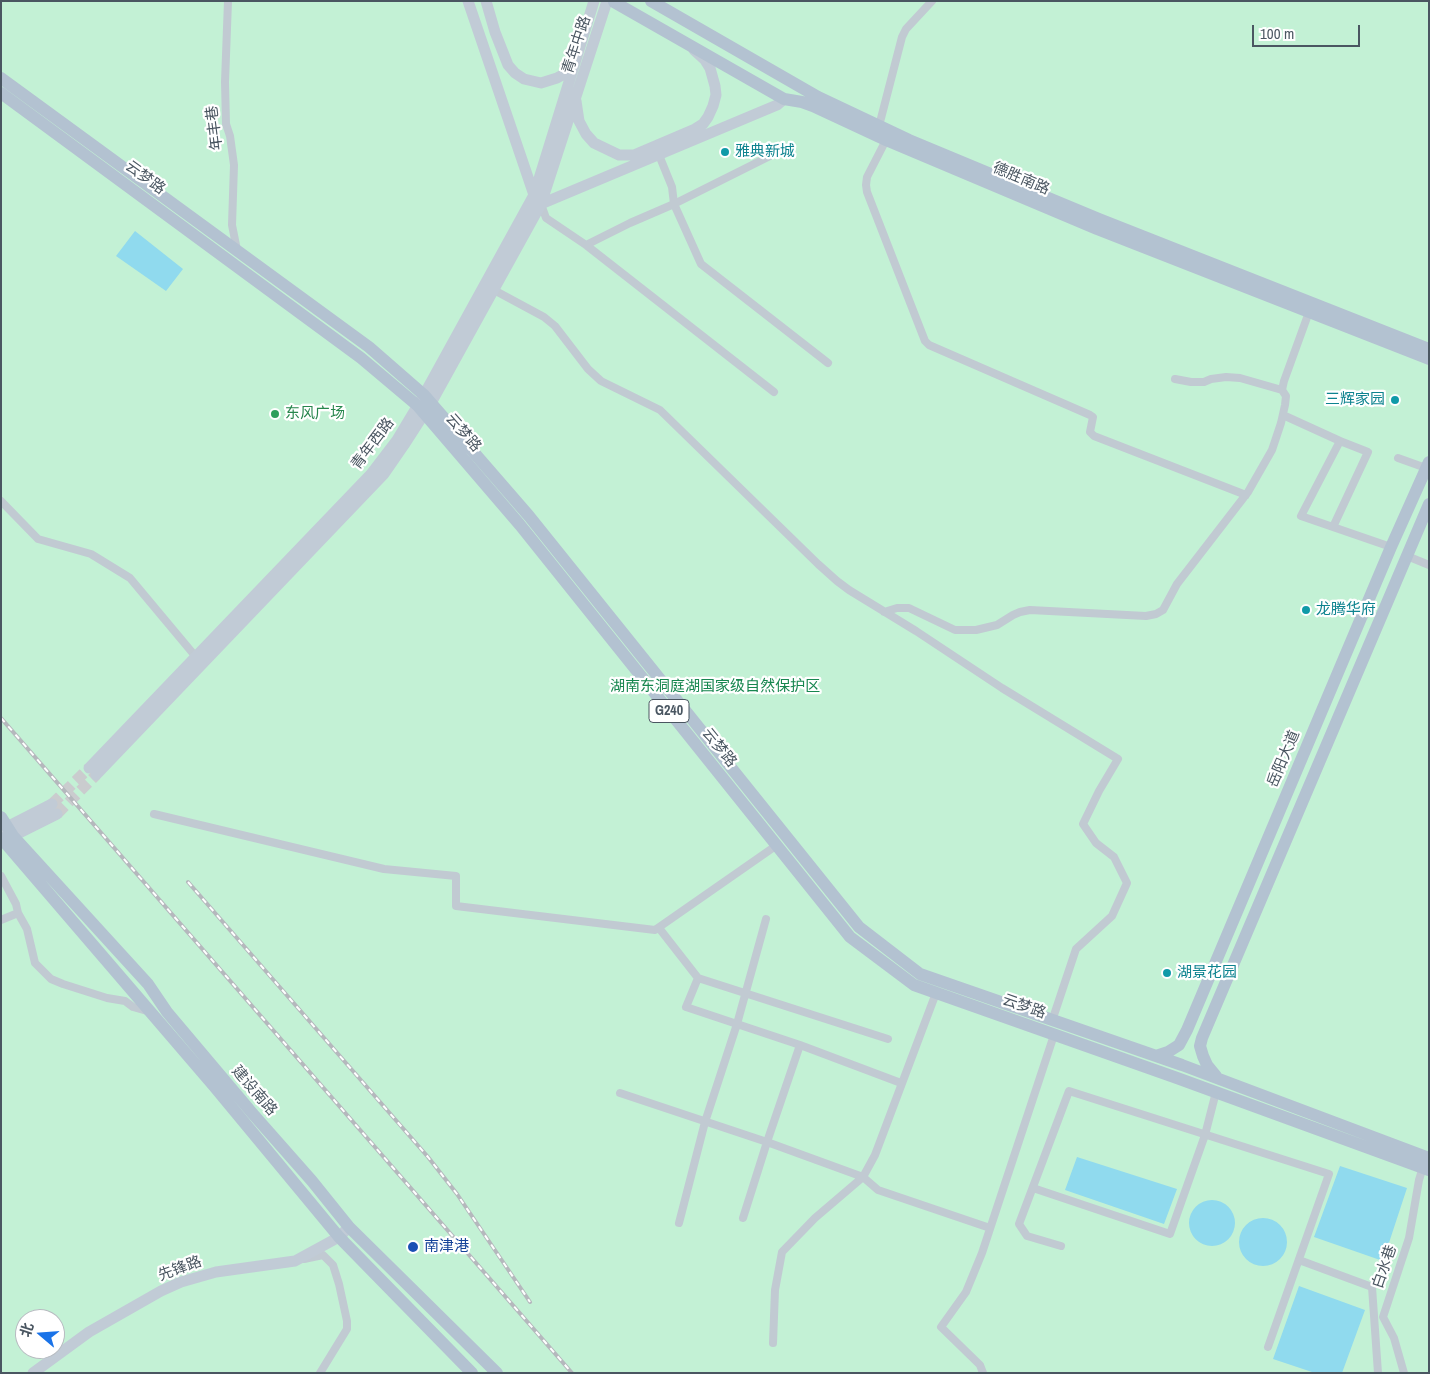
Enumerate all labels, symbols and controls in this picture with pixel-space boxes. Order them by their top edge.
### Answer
street label: 青年中路 [559,14,595,76]
scale bar [1255,15,1362,47]
text: 100 m [1260,23,1294,44]
street label: 年丰巷 [203,105,227,151]
place label: 雅典新城 [735,143,795,161]
marker: 雅典新城 [719,146,731,158]
street label: 云梦路 [122,157,168,199]
street label: 德胜南路 [990,159,1052,199]
place label: 三辉家园 [1325,391,1385,409]
marker: 三辉家园 [1389,394,1401,406]
place label: 东风广场 [285,405,345,423]
marker: 东风广场 [269,408,281,420]
street label: 云梦路 [441,410,485,456]
street label: 青年西路 [348,415,398,473]
place label: 龙腾华府 [1316,601,1376,619]
marker: 龙腾华府 [1300,604,1312,616]
park label: 湖南东洞庭湖国家级自然保护区 [610,678,820,696]
road number: G240 [649,699,689,722]
street label: 云梦路 [698,725,740,771]
street label: 岳阳大道 [1264,728,1304,790]
place label: 湖景花园 [1177,964,1237,982]
marker: 湖景花园 [1161,967,1173,979]
street label: 云梦路 [1000,991,1048,1023]
street label: 建设南路 [228,1062,280,1120]
place label: 南津港 [424,1238,469,1256]
marker: 南津港 [406,1240,420,1254]
street label: 白水巷 [1369,1243,1401,1291]
street label: 先锋路 [156,1253,204,1285]
north arrow [15,1309,65,1359]
text: 北 [16,1320,37,1339]

